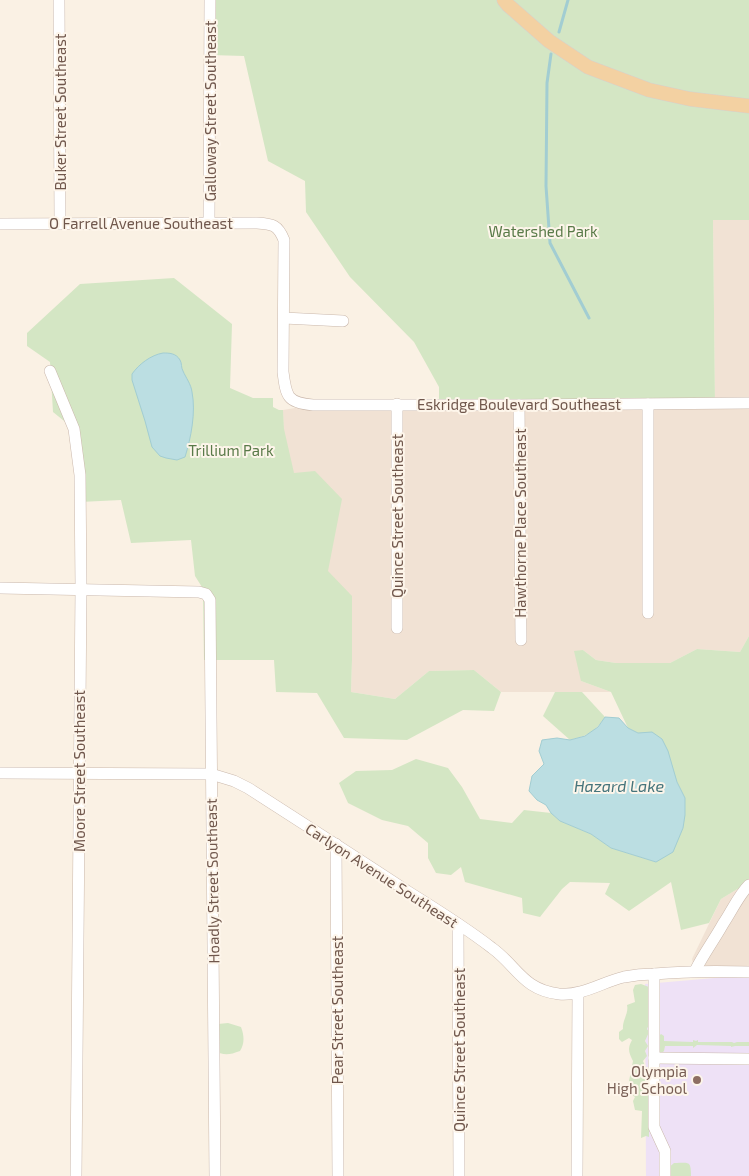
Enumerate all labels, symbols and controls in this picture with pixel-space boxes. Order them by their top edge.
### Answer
street label: Galloway Street Southeast [201,20,219,202]
street label: Buker Street Southeast [51,33,69,190]
street label: O Farrell Avenue Southeast [49,214,233,232]
park label: Watershed Park [488,222,598,240]
street label: Eskridge Boulevard Southeast [417,395,621,413]
street label: Hawthorne Place Southeast [511,428,529,618]
street label: Quince Street Southeast [388,434,407,598]
park label: Trillium Park [188,441,274,459]
street label: Moore Street Southeast [70,690,88,852]
water label: Hazard Lake [574,776,664,795]
street label: Hoadly Street Southeast [202,798,222,964]
street label: Carlyon Avenue Southeast [302,819,462,931]
street label: Pear Street Southeast [328,935,346,1084]
street label: Quince Street Southeast [450,968,469,1132]
place label: Olympia High School [607,1062,688,1097]
marker: Olympia High School [691,1074,703,1086]

